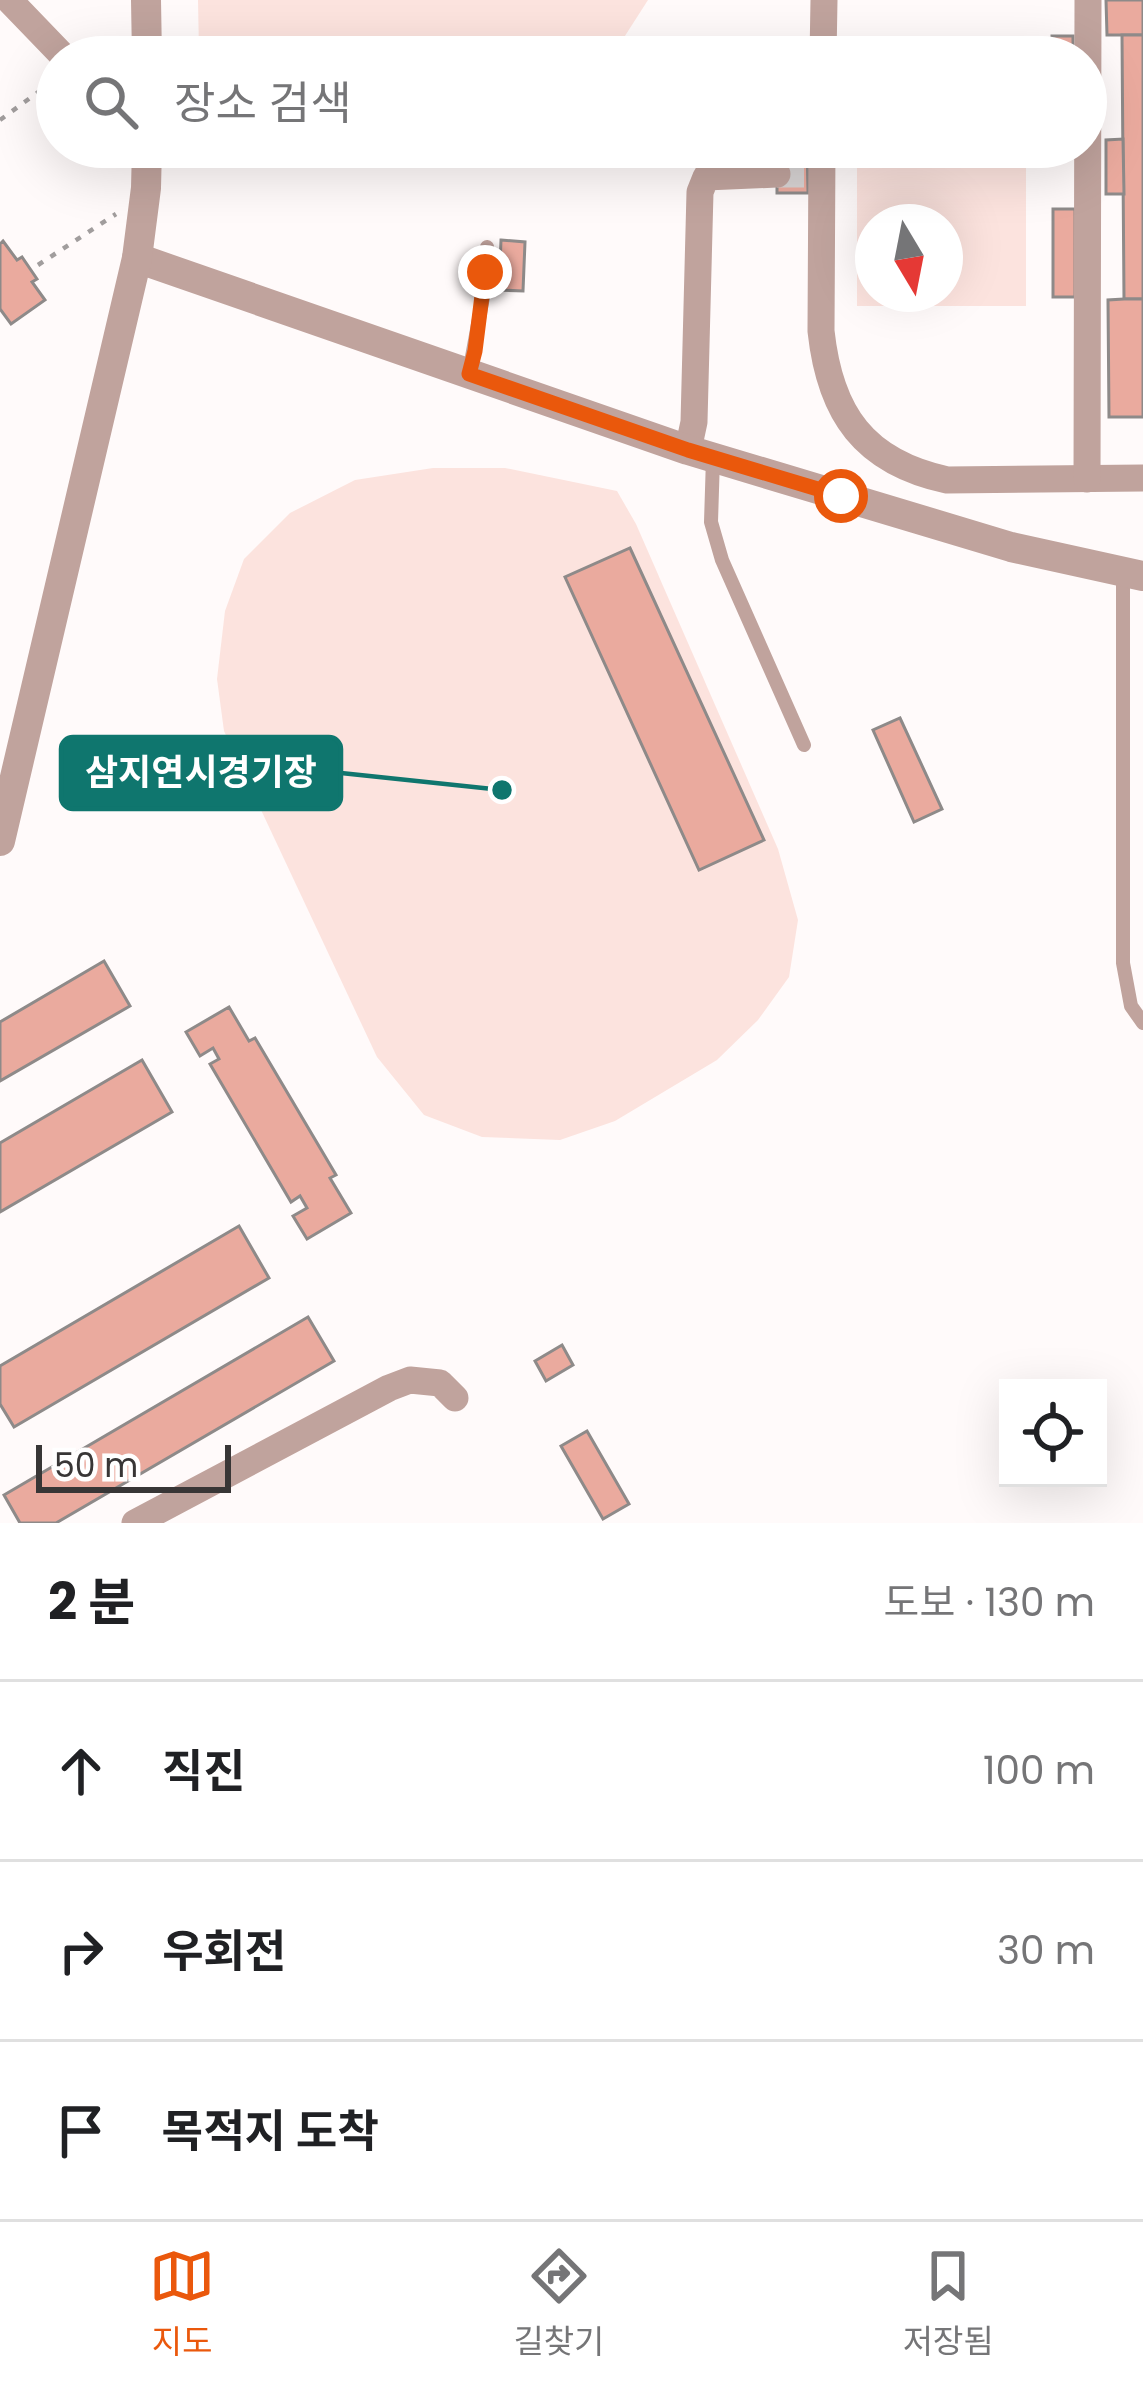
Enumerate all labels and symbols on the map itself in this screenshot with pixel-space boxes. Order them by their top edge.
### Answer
north arrow [855,204,963,312]
route end [458,245,512,299]
route start [814,469,868,523]
callout: 삼지연시경기장 [61,737,341,809]
text: 삼지연시경기장 [85,747,317,798]
scale bar [36,1439,231,1492]

